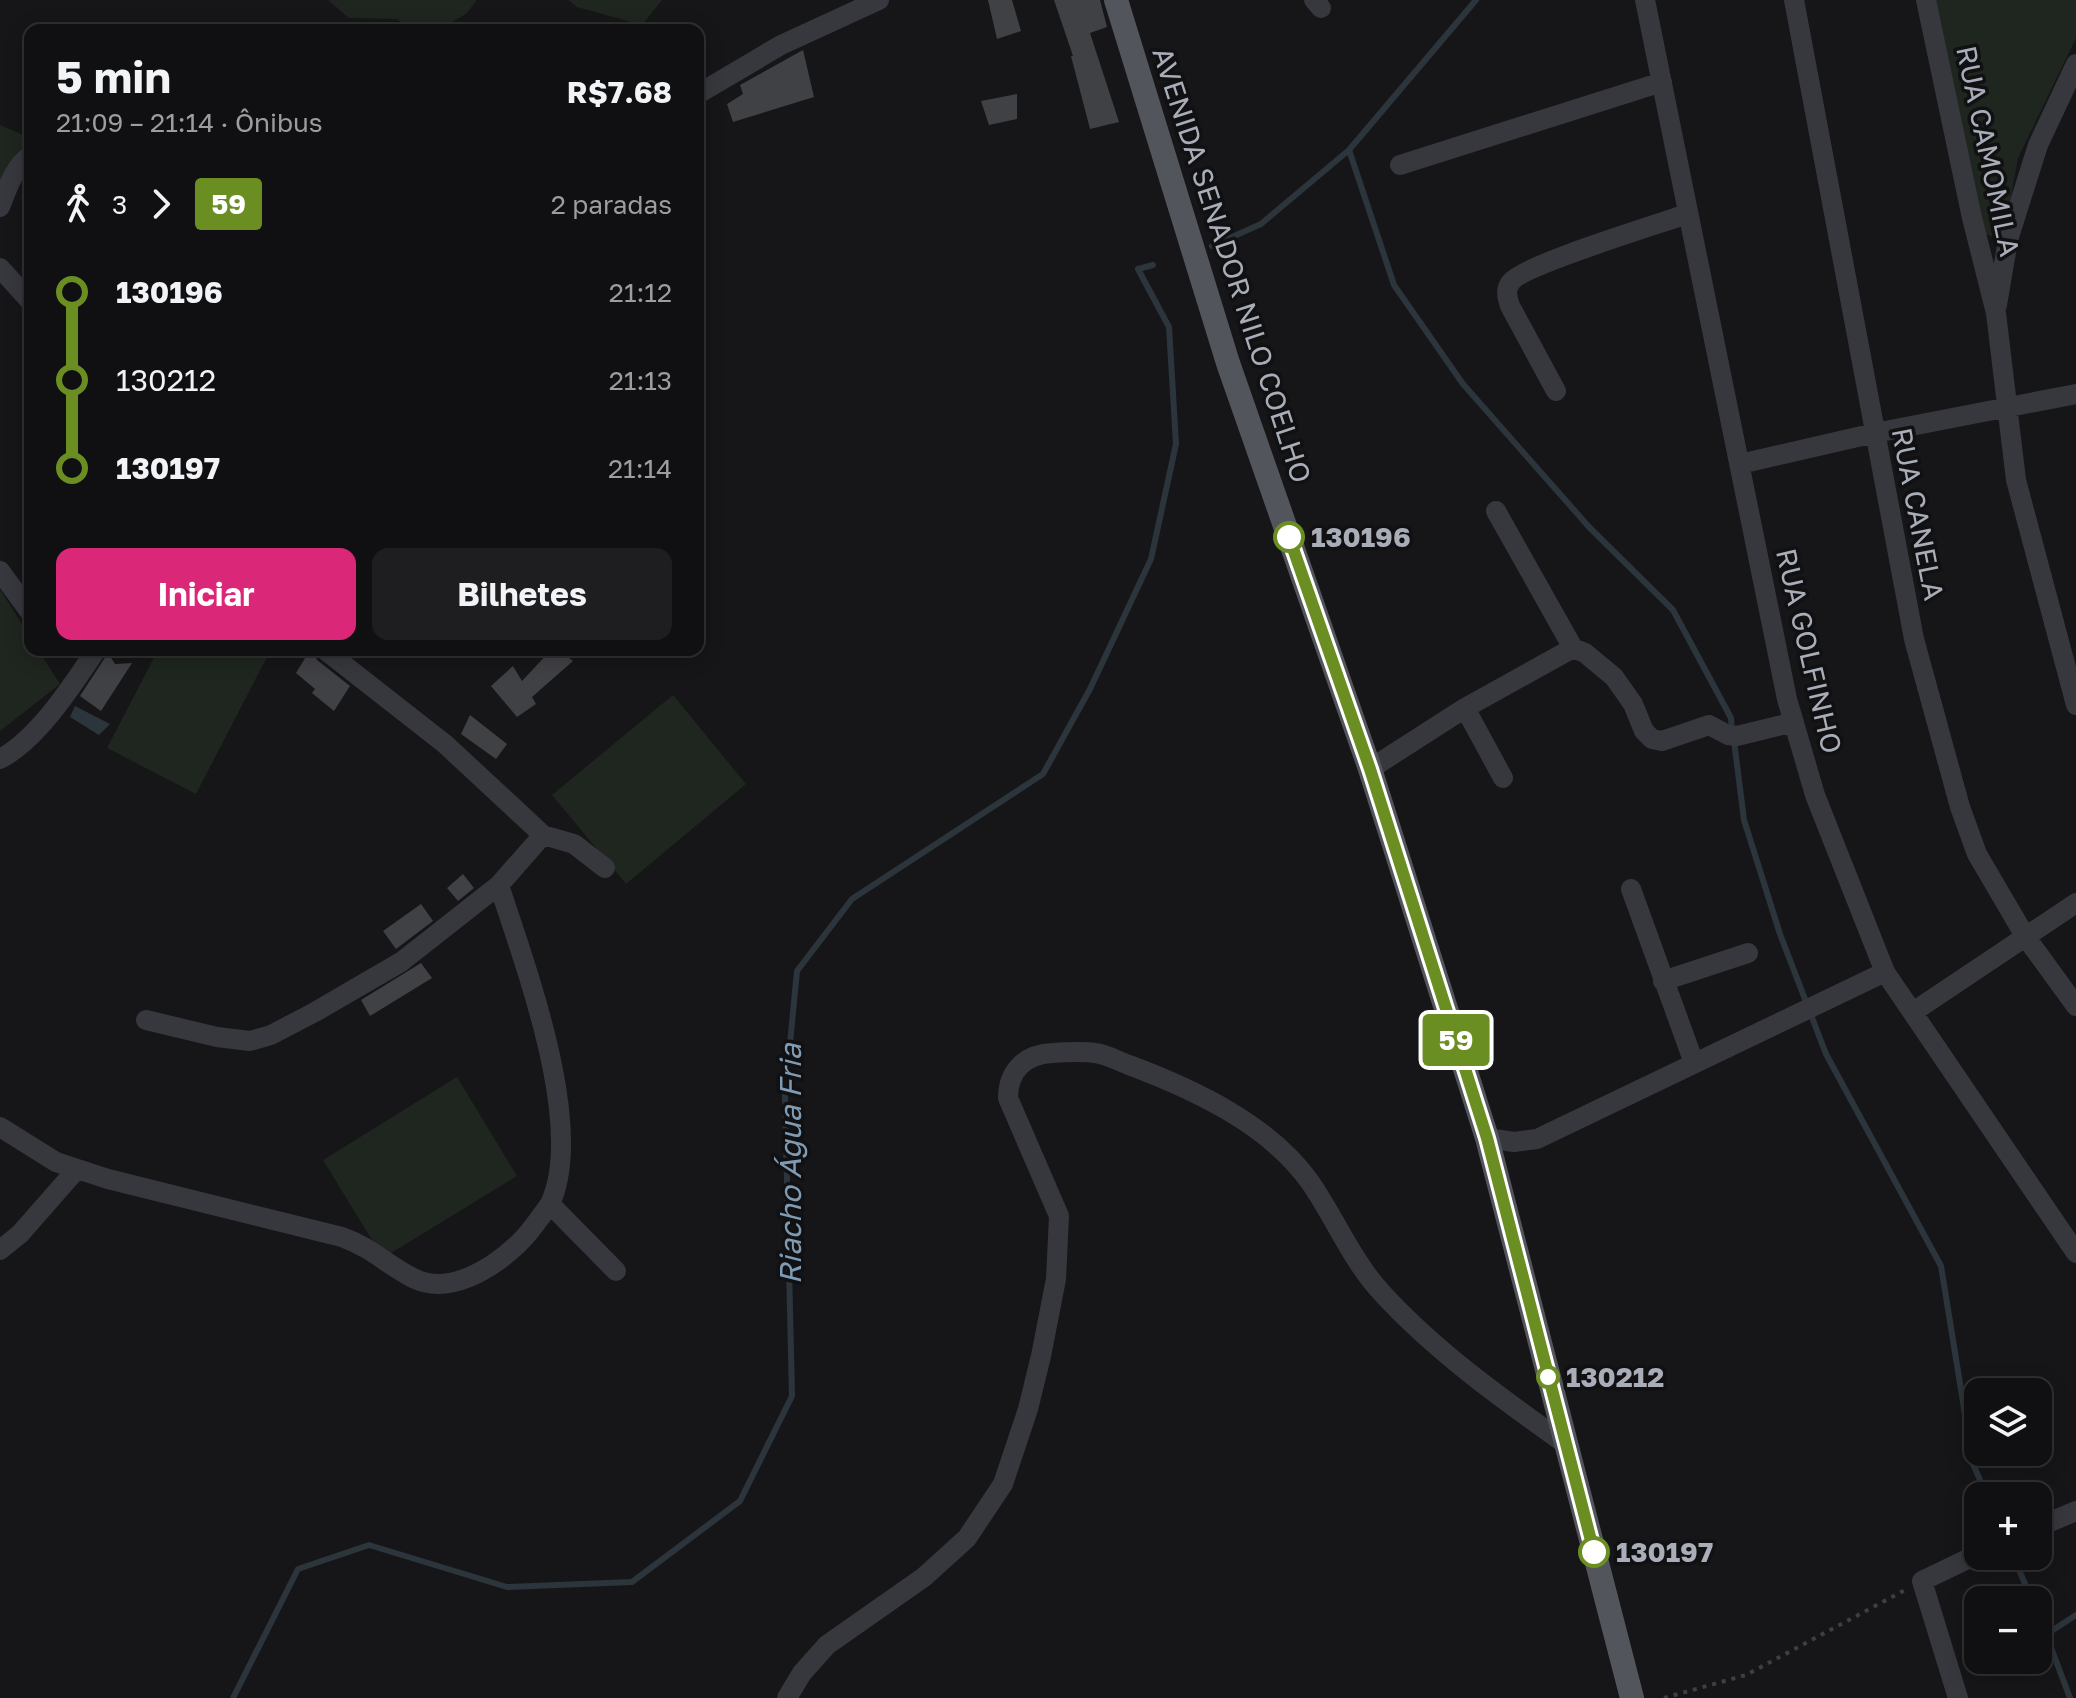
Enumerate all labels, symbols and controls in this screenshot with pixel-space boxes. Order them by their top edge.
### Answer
street label: AVENIDA SENADOR NILO COELHO [1146,43,1319,487]
street label: RUA CAMOMILA [1950,43,2027,260]
text: 5 min [56,50,171,103]
text: R$7.68 [567,74,672,110]
text: 21:09 – 21:14 · Ônibus [56,107,323,138]
icon: walk [56,182,100,226]
icon: forward [139,182,183,226]
text: 59 [211,187,246,220]
text: 3 [112,189,127,220]
text: 2 paradas [551,189,672,220]
text: 130196 [116,274,223,310]
text: 21:12 [609,277,672,308]
text: 130212 [116,362,216,398]
text: 21:13 [609,365,672,396]
street label: RUA CANELA [1886,425,1951,603]
text: 130197 [116,450,220,486]
text: 21:14 [608,453,672,484]
place label: 130196 [1311,520,1411,553]
marker: 130196 [1274,522,1304,552]
street label: RUA GOLFINHO [1770,545,1849,757]
button: Iniciar [56,548,356,640]
button: Bilhetes [372,548,672,640]
line badge: 59 [1420,1014,1492,1066]
text: 59 [1439,1023,1473,1056]
water label: Riacho Água Fria [772,1042,808,1285]
place label: 130212 [1566,1360,1664,1393]
marker: 130212 [1537,1366,1559,1388]
map controls [1964,1378,2052,1674]
button: layers [1964,1378,2052,1466]
button: + [1964,1482,2052,1570]
place label: 130197 [1616,1535,1713,1568]
marker: 130197 [1579,1537,1609,1567]
button: − [1964,1586,2052,1674]

